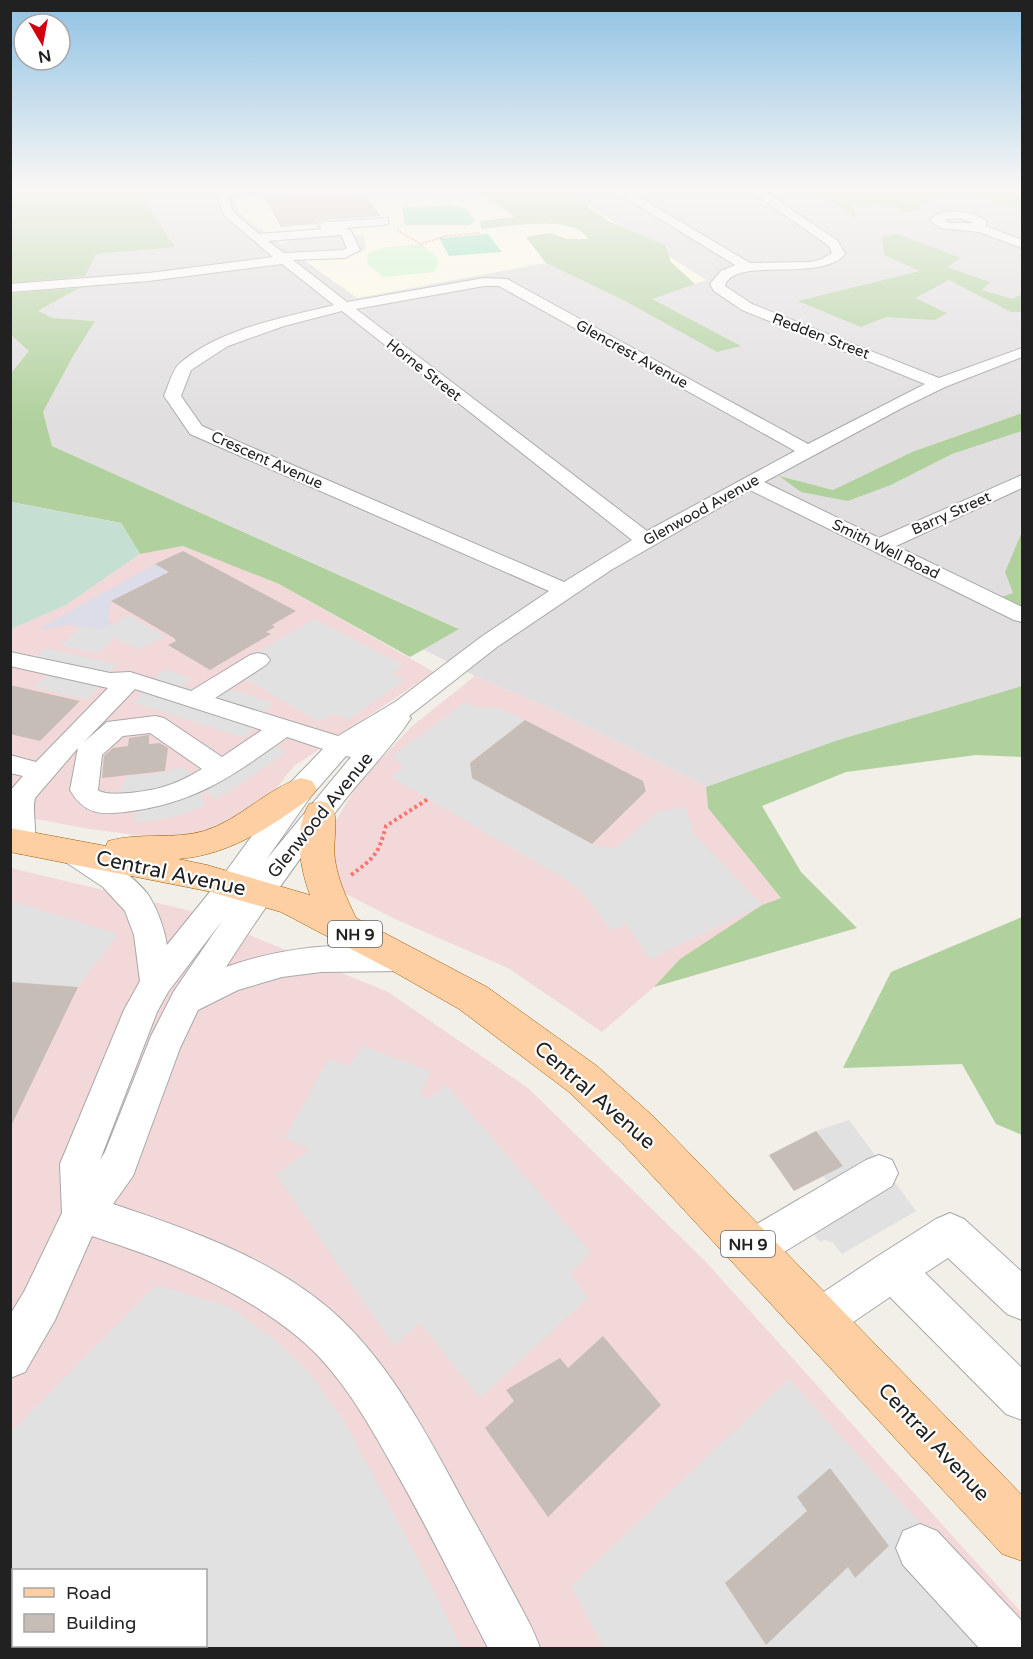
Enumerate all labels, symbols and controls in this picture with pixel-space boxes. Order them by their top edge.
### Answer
north arrow [12,12,72,72]
text: N [36,45,52,67]
street label: Redden Street [770,309,872,363]
street label: Glencrest Avenue [573,316,691,392]
street label: Horne Street [383,335,465,405]
street label: Crescent Avenue [208,427,326,493]
street label: Glenwood Avenue [640,471,762,549]
street label: Barry Street [908,487,994,539]
street label: Smith Well Road [829,515,943,583]
street label: Glenwood Avenue [262,748,378,882]
street label: Central Avenue [94,845,248,902]
road number: NH 9 [328,921,382,947]
street label: Central Avenue [529,1036,660,1155]
road number: NH 9 [721,1231,775,1257]
street label: Central Avenue [873,1378,995,1507]
legend [12,1569,207,1647]
text: Road [66,1582,111,1604]
text: Building [66,1612,136,1634]

